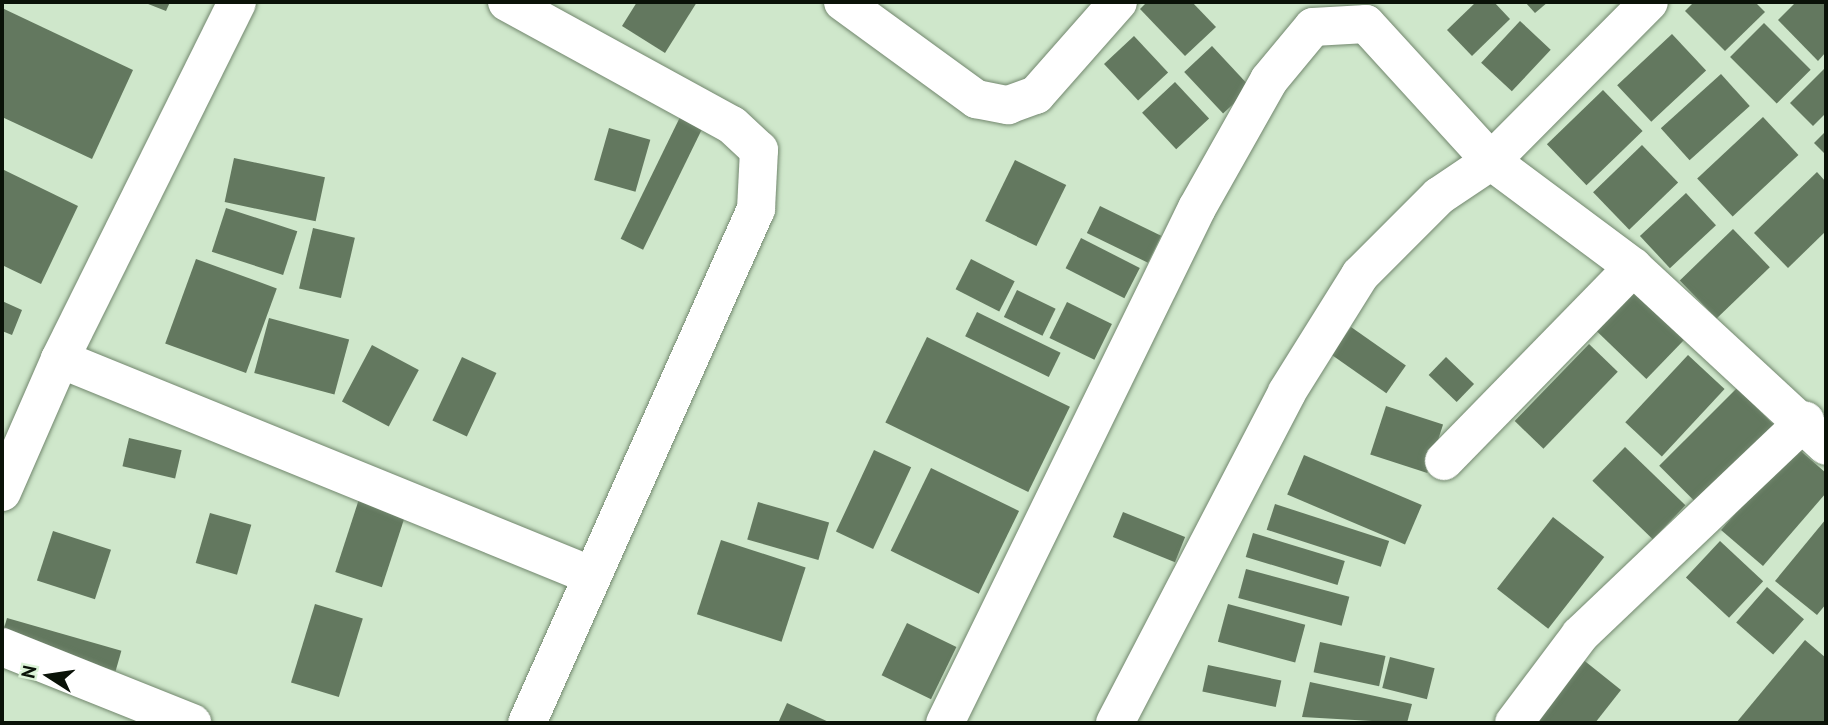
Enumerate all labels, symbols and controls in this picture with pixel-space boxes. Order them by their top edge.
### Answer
north arrow [14,641,84,711]
text: N [15,663,41,680]

